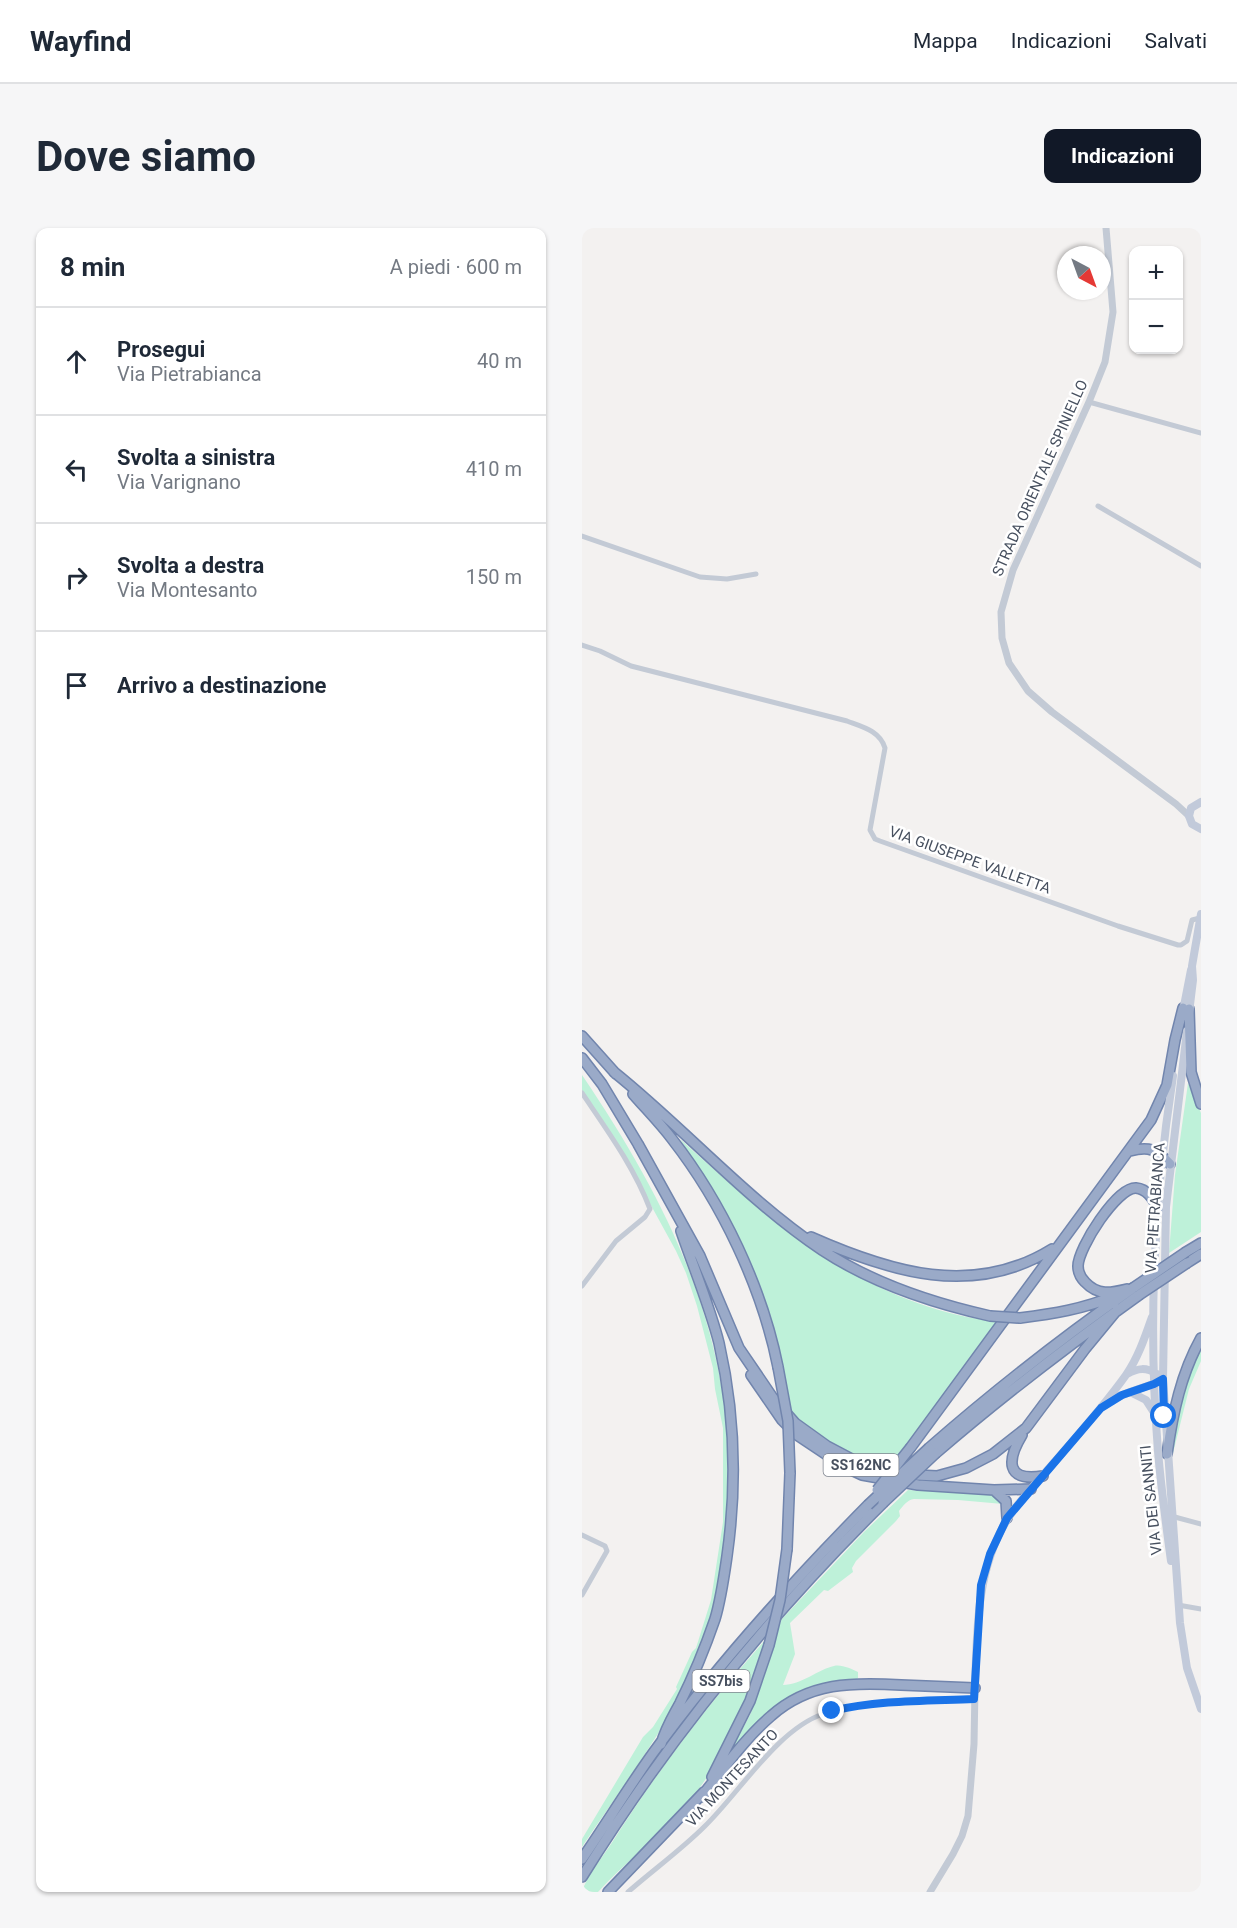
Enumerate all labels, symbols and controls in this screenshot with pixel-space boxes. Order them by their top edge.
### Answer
text: Wayfind [30,25,131,58]
text: Mappa [913,29,978,53]
text: Indicazioni [1011,29,1112,53]
text: Salvati [1145,29,1207,53]
button: Indicazioni [1044,129,1201,183]
text: Dove siamo [36,132,256,181]
north arrow [1057,246,1111,300]
map controls [1129,246,1183,354]
button: + [1129,246,1183,300]
text: 8 min [60,252,125,282]
text: A piedi · 600 m [390,255,522,279]
button: − [1129,300,1183,354]
text: Prosegui [117,337,205,362]
icon: ahead [60,345,93,378]
text: 40 m [477,349,522,373]
text: Via Pietrabianca [117,362,262,386]
street label: STRADA ORIENTALE SPINIELLO [988,377,1092,579]
text: Svolta a sinistra [117,445,275,470]
icon: left [60,453,93,486]
text: 410 m [466,457,522,481]
text: Via Varignano [117,470,241,494]
text: Svolta a destra [117,553,264,578]
icon: right [60,561,93,594]
text: 150 m [466,565,522,589]
text: Via Montesanto [117,578,258,602]
icon: arrive [60,669,93,702]
text: Arrivo a destinazione [117,673,326,698]
street label: VIA GIUSEPPE VALLETTA [887,822,1053,898]
street label: VIA PIETRABIANCA [1141,1142,1169,1274]
route start [1150,1402,1176,1428]
street label: VIA DEI SANNITI [1136,1444,1166,1556]
road number: SS162NC [824,1454,898,1476]
road number: SS7bis [692,1670,750,1692]
route end [818,1697,844,1723]
street label: VIA MONTESANTO [682,1725,782,1831]

